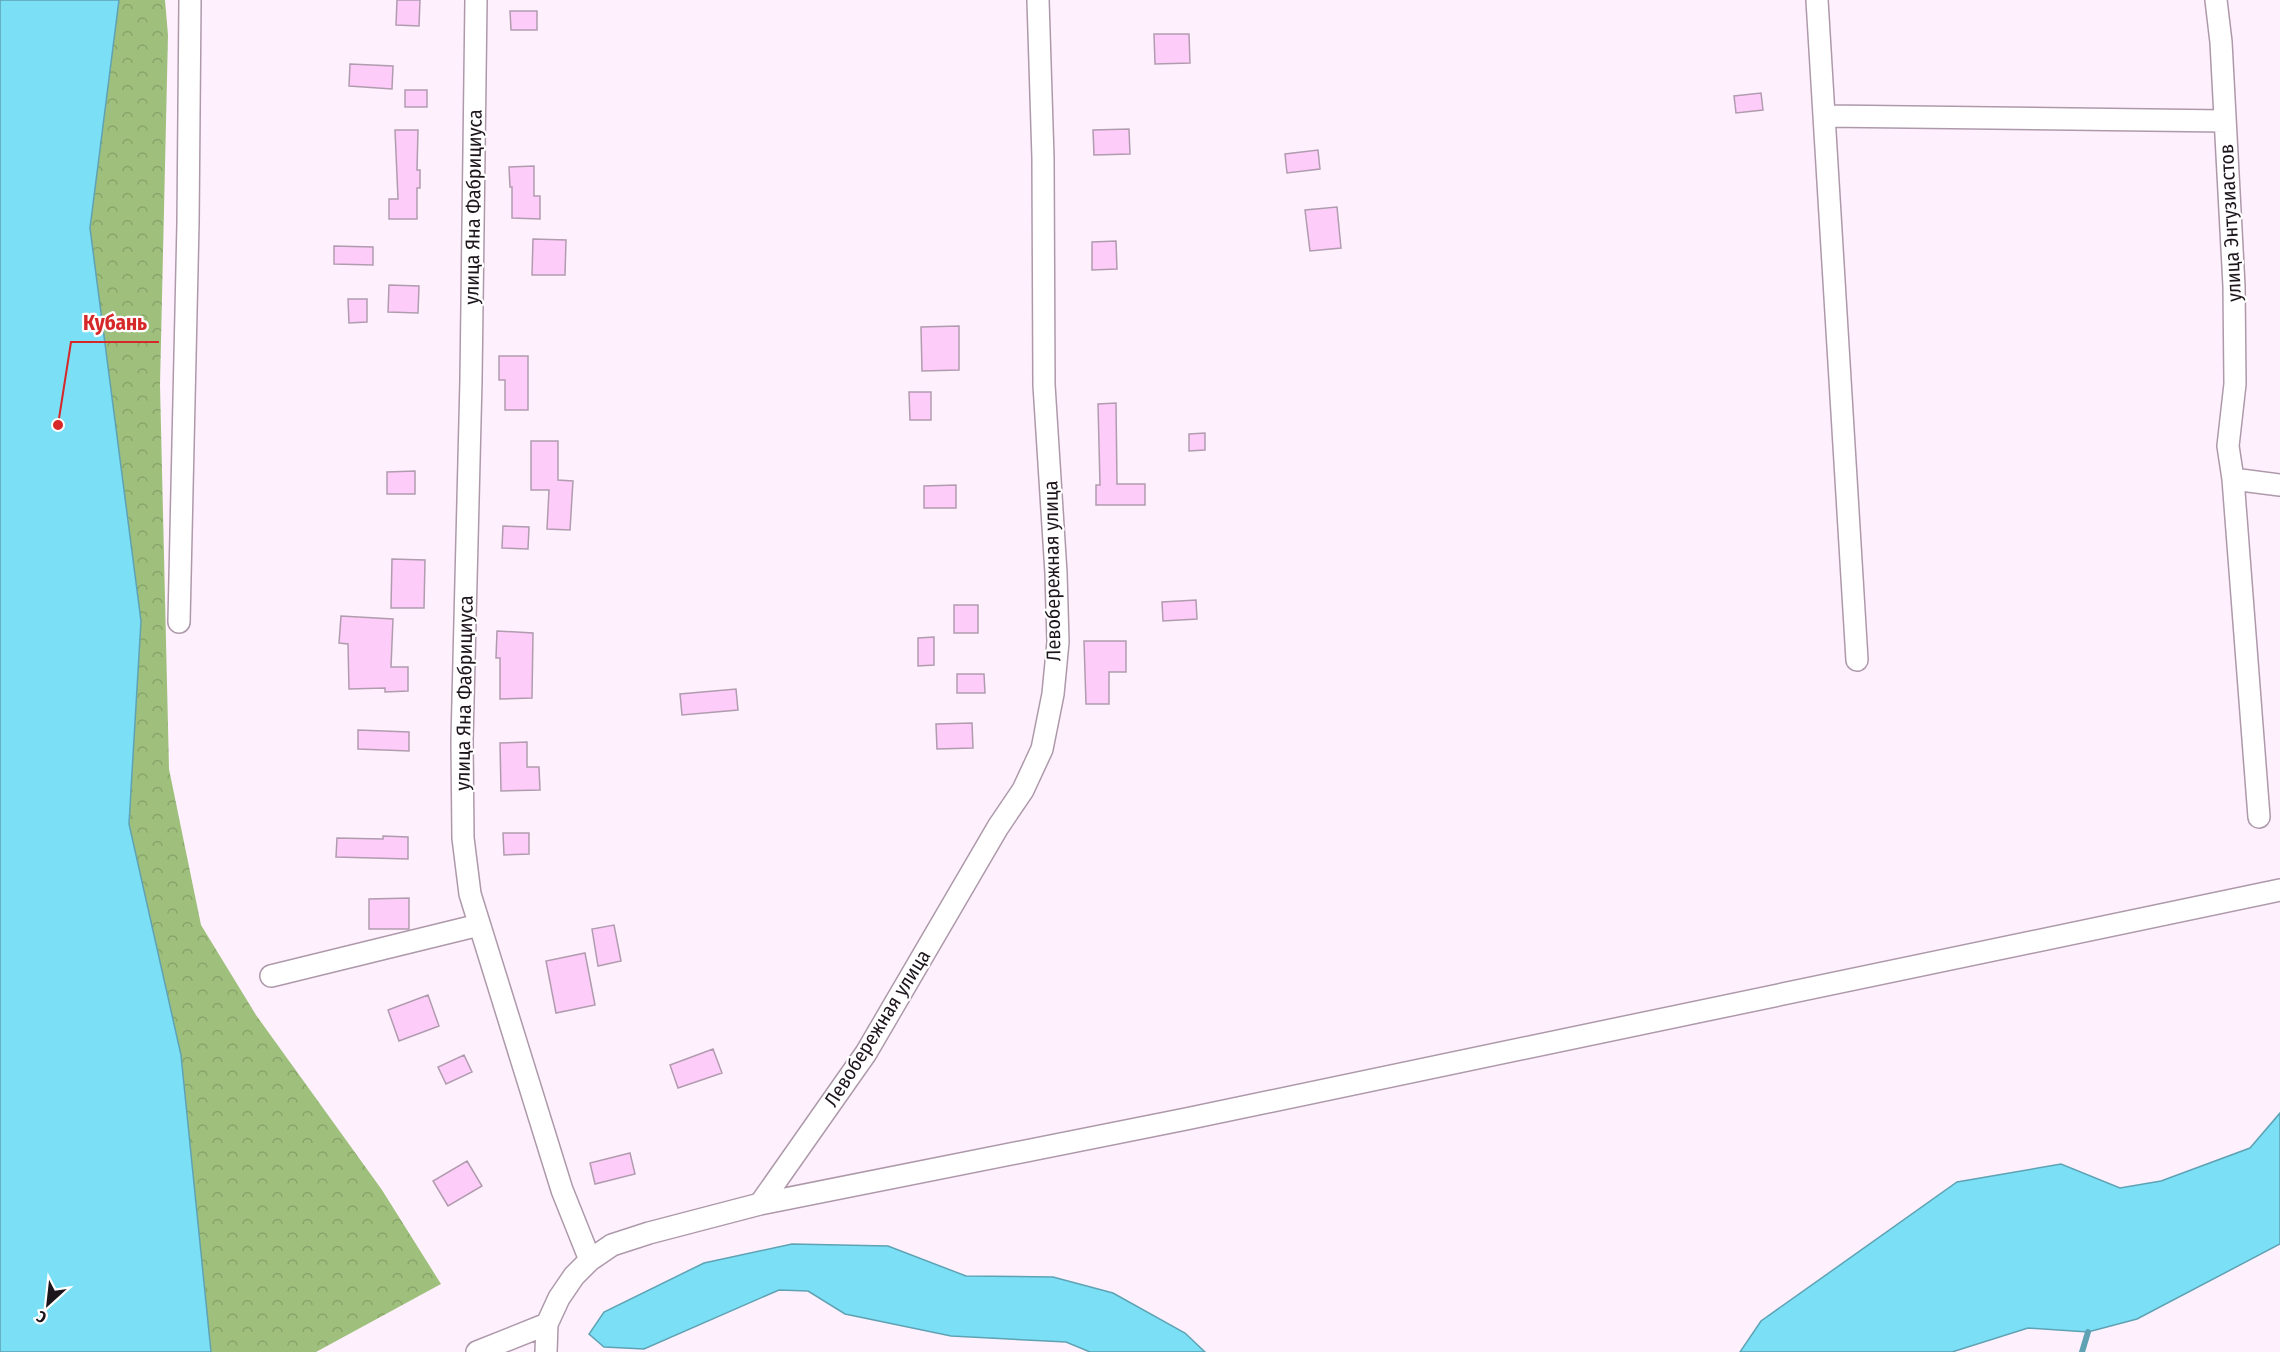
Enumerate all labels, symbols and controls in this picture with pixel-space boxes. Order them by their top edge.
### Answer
street label: улица Яна Фабрициуса [459,109,487,305]
street label: улица Энтузиастов [2214,143,2246,303]
callout: Кубань [71,303,159,342]
text: Кубань [83,310,147,336]
street label: Левобережная улица [1038,480,1066,662]
street label: улица Яна Фабрициуса [450,595,478,791]
street label: Левобережная улица [819,945,935,1111]
north arrow [18,1274,78,1334]
text: С [33,1306,49,1327]

